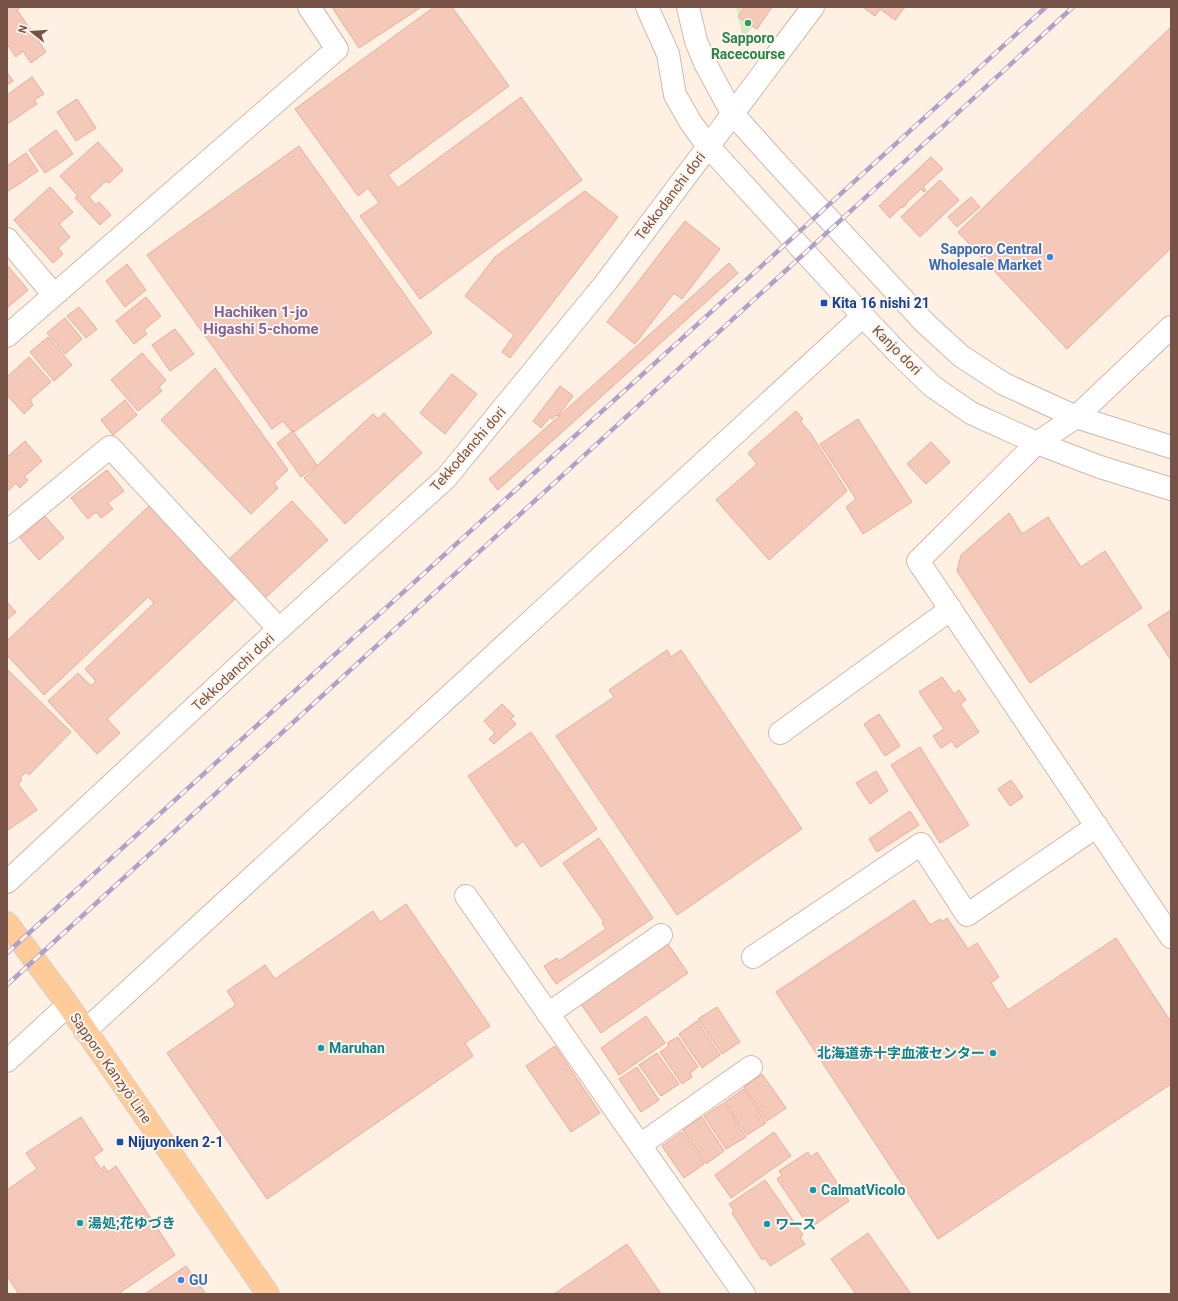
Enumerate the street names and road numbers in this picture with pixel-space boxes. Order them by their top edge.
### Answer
street label: Tekkodanchi dori [632,149,708,243]
street label: Kanjo dori [869,322,925,378]
street label: Tekkodanchi dori [427,404,509,494]
street label: Tekkodanchi dori [189,630,277,714]
street label: Sapporo Kanzyō Line [67,1010,155,1126]

